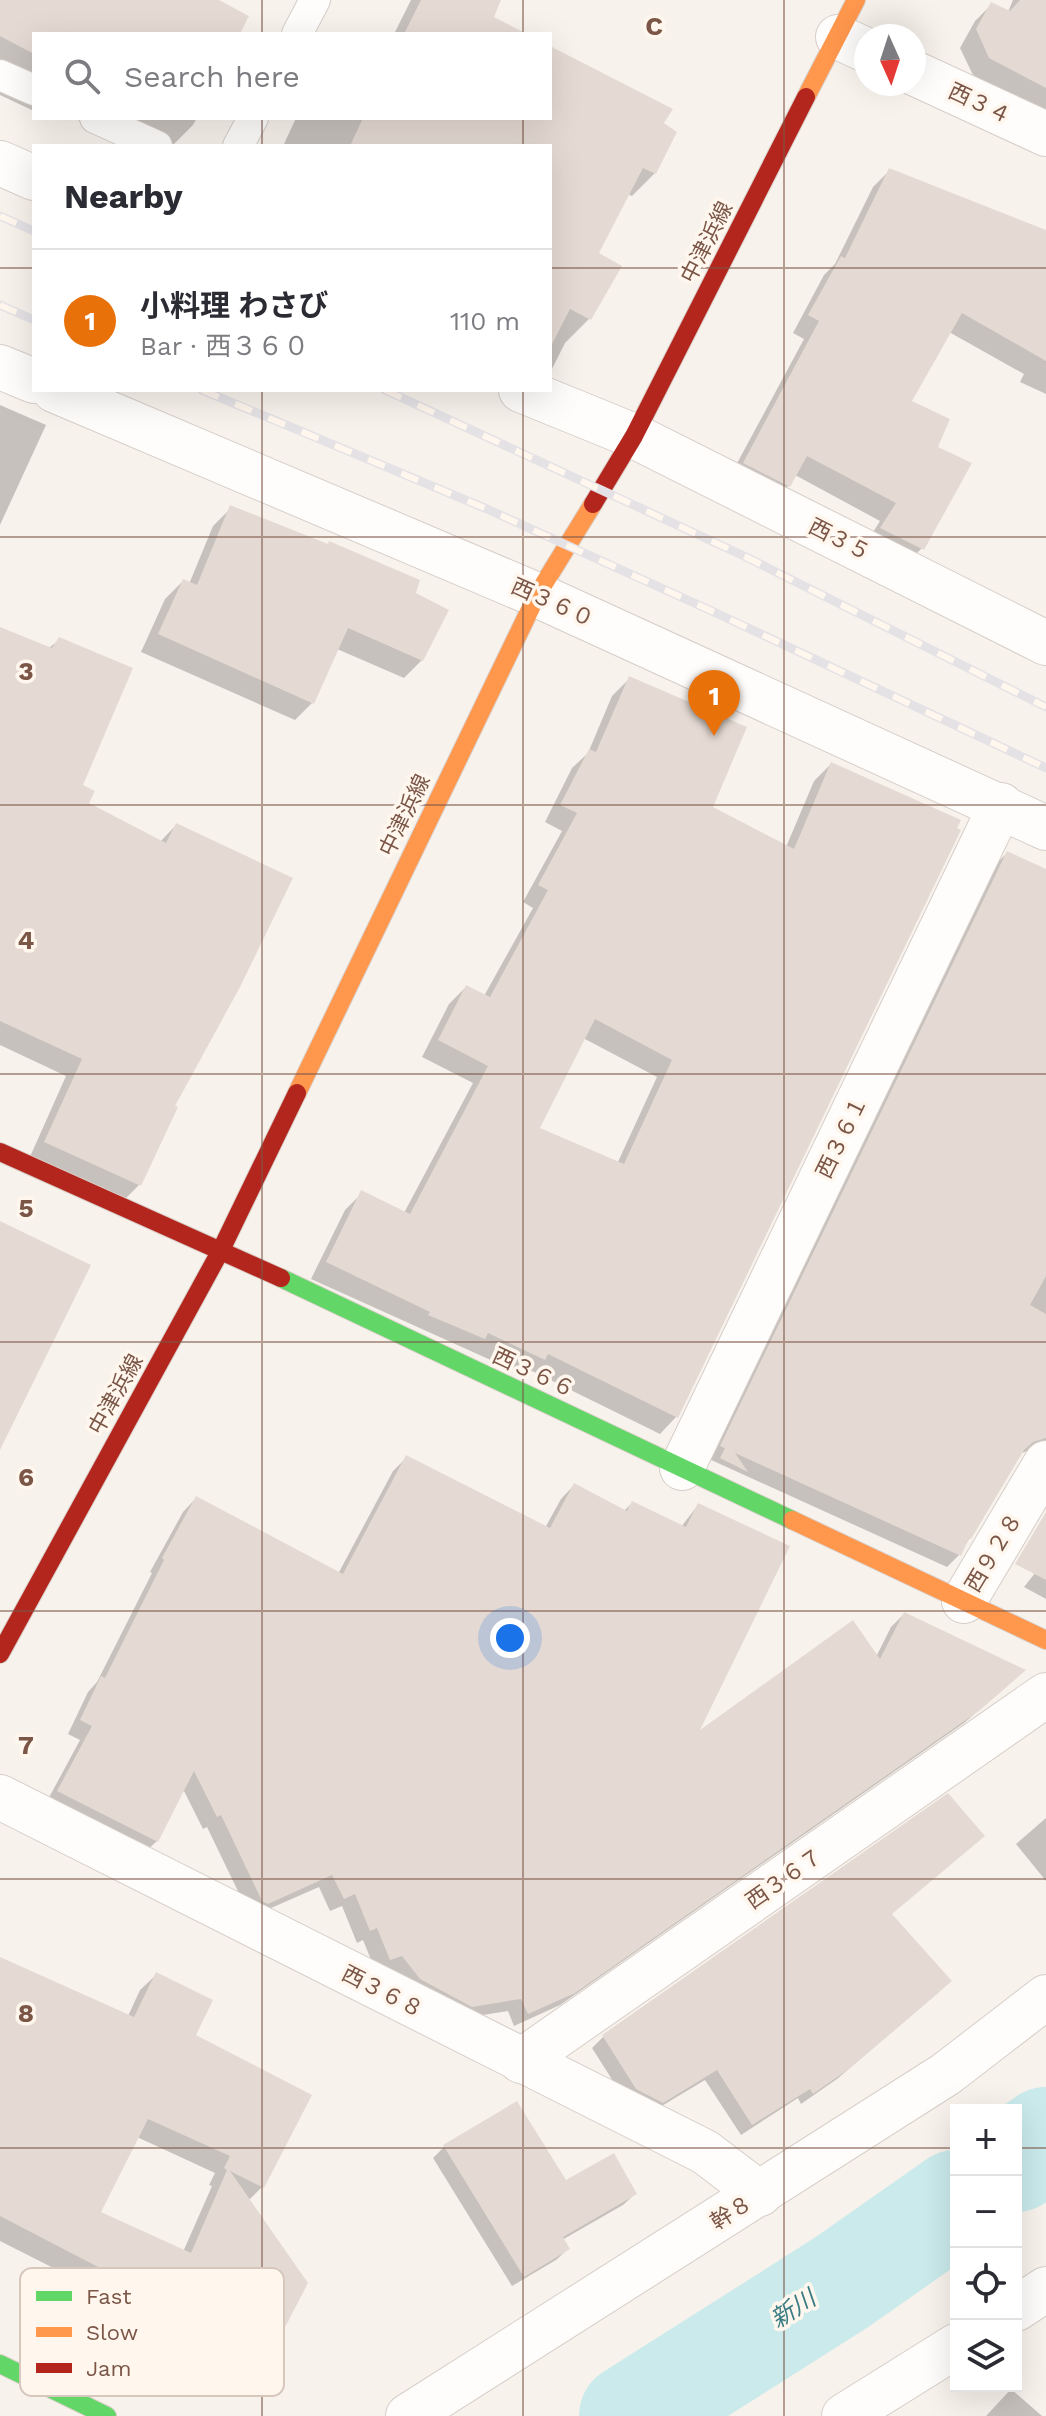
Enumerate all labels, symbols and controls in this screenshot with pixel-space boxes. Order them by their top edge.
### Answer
text: C [645,11,663,41]
north arrow [854,24,926,96]
search box [32,32,552,120]
icon: search [60,54,104,98]
text: Search here [124,59,300,94]
street label: 西３４ [945,78,1015,129]
text: Nearby [64,176,183,216]
street label: 中津浜線 [675,197,738,287]
text: 小料理 わさび [140,288,329,323]
text: 1 [84,306,96,336]
text: 110 m [450,306,520,336]
text: Bar · 西３６０ [140,331,309,361]
street label: 西３５ [805,513,875,566]
street label: 西３６０ [508,573,598,632]
text: 3 [18,656,34,686]
pin: 1 [688,670,740,736]
street label: 中津浜線 [374,770,435,860]
text: 4 [18,925,35,955]
street label: 西３６１ [811,1092,872,1182]
text: 5 [18,1193,34,1223]
street label: 西３６６ [489,1343,579,1402]
street label: 中津浜線 [83,1350,148,1439]
text: 6 [18,1462,34,1492]
street label: 西９２８ [960,1508,1027,1596]
your location [490,1618,530,1658]
text: 7 [18,1730,34,1760]
street label: 西３６７ [741,1843,828,1914]
street label: 西３６８ [338,1960,428,2023]
text: 8 [18,1998,34,2028]
map controls [950,2104,1022,2392]
button: + [950,2104,1022,2176]
button: − [950,2176,1022,2248]
street label: 幹８ [706,2190,757,2235]
button: locate [950,2248,1022,2320]
legend [20,2268,284,2396]
water label: 新川 [765,2283,823,2334]
text: Fast [86,2284,132,2309]
text: Slow [86,2320,138,2345]
button: layers [950,2320,1022,2392]
text: Jam [86,2356,131,2381]

